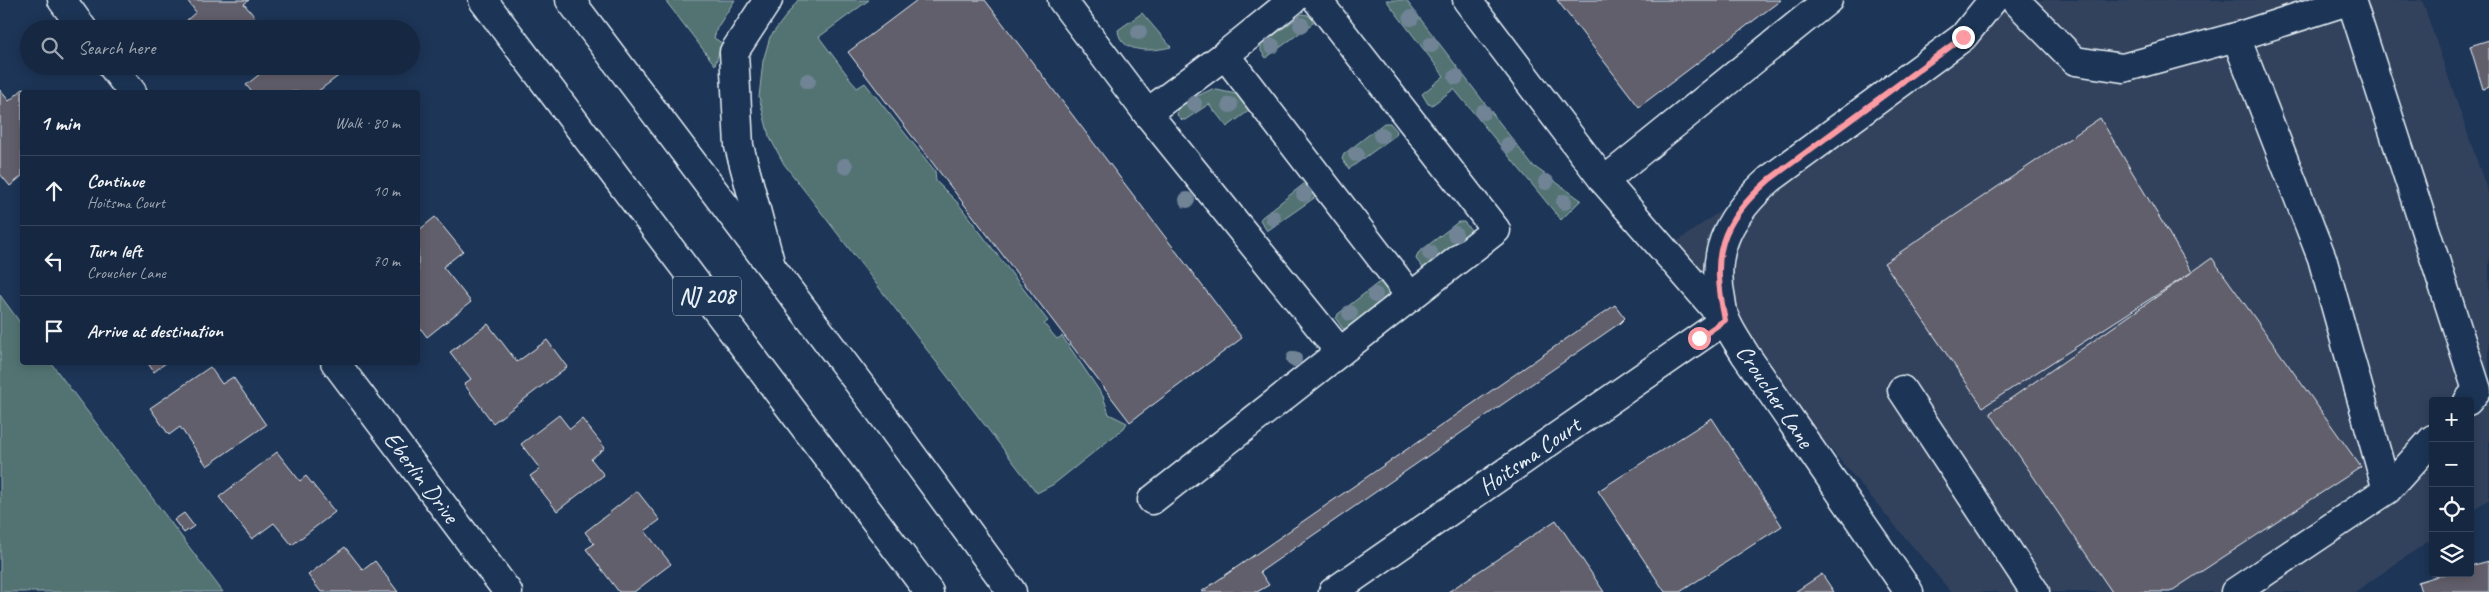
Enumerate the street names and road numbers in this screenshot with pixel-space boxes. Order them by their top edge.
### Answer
road number: NJ 208 [673,276,741,316]
street label: Croucher Lane [1730,339,1822,455]
street label: Hoitsma Court [1473,409,1588,501]
street label: Eberlin Drive [377,425,467,531]

